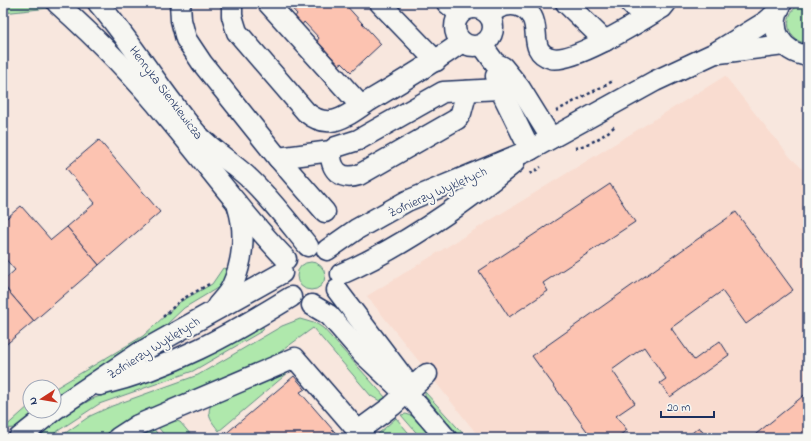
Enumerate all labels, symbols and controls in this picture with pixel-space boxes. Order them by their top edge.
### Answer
street label: Henryka Sienkiewicza [123,42,207,144]
street label: Żołnierzy Wyklętych [385,162,490,224]
street label: Żołnierzy Wyklętych [104,312,204,385]
north arrow [22,379,62,419]
scale bar [661,393,714,419]
text: N [25,396,42,406]
text: 20 m [667,399,690,417]

